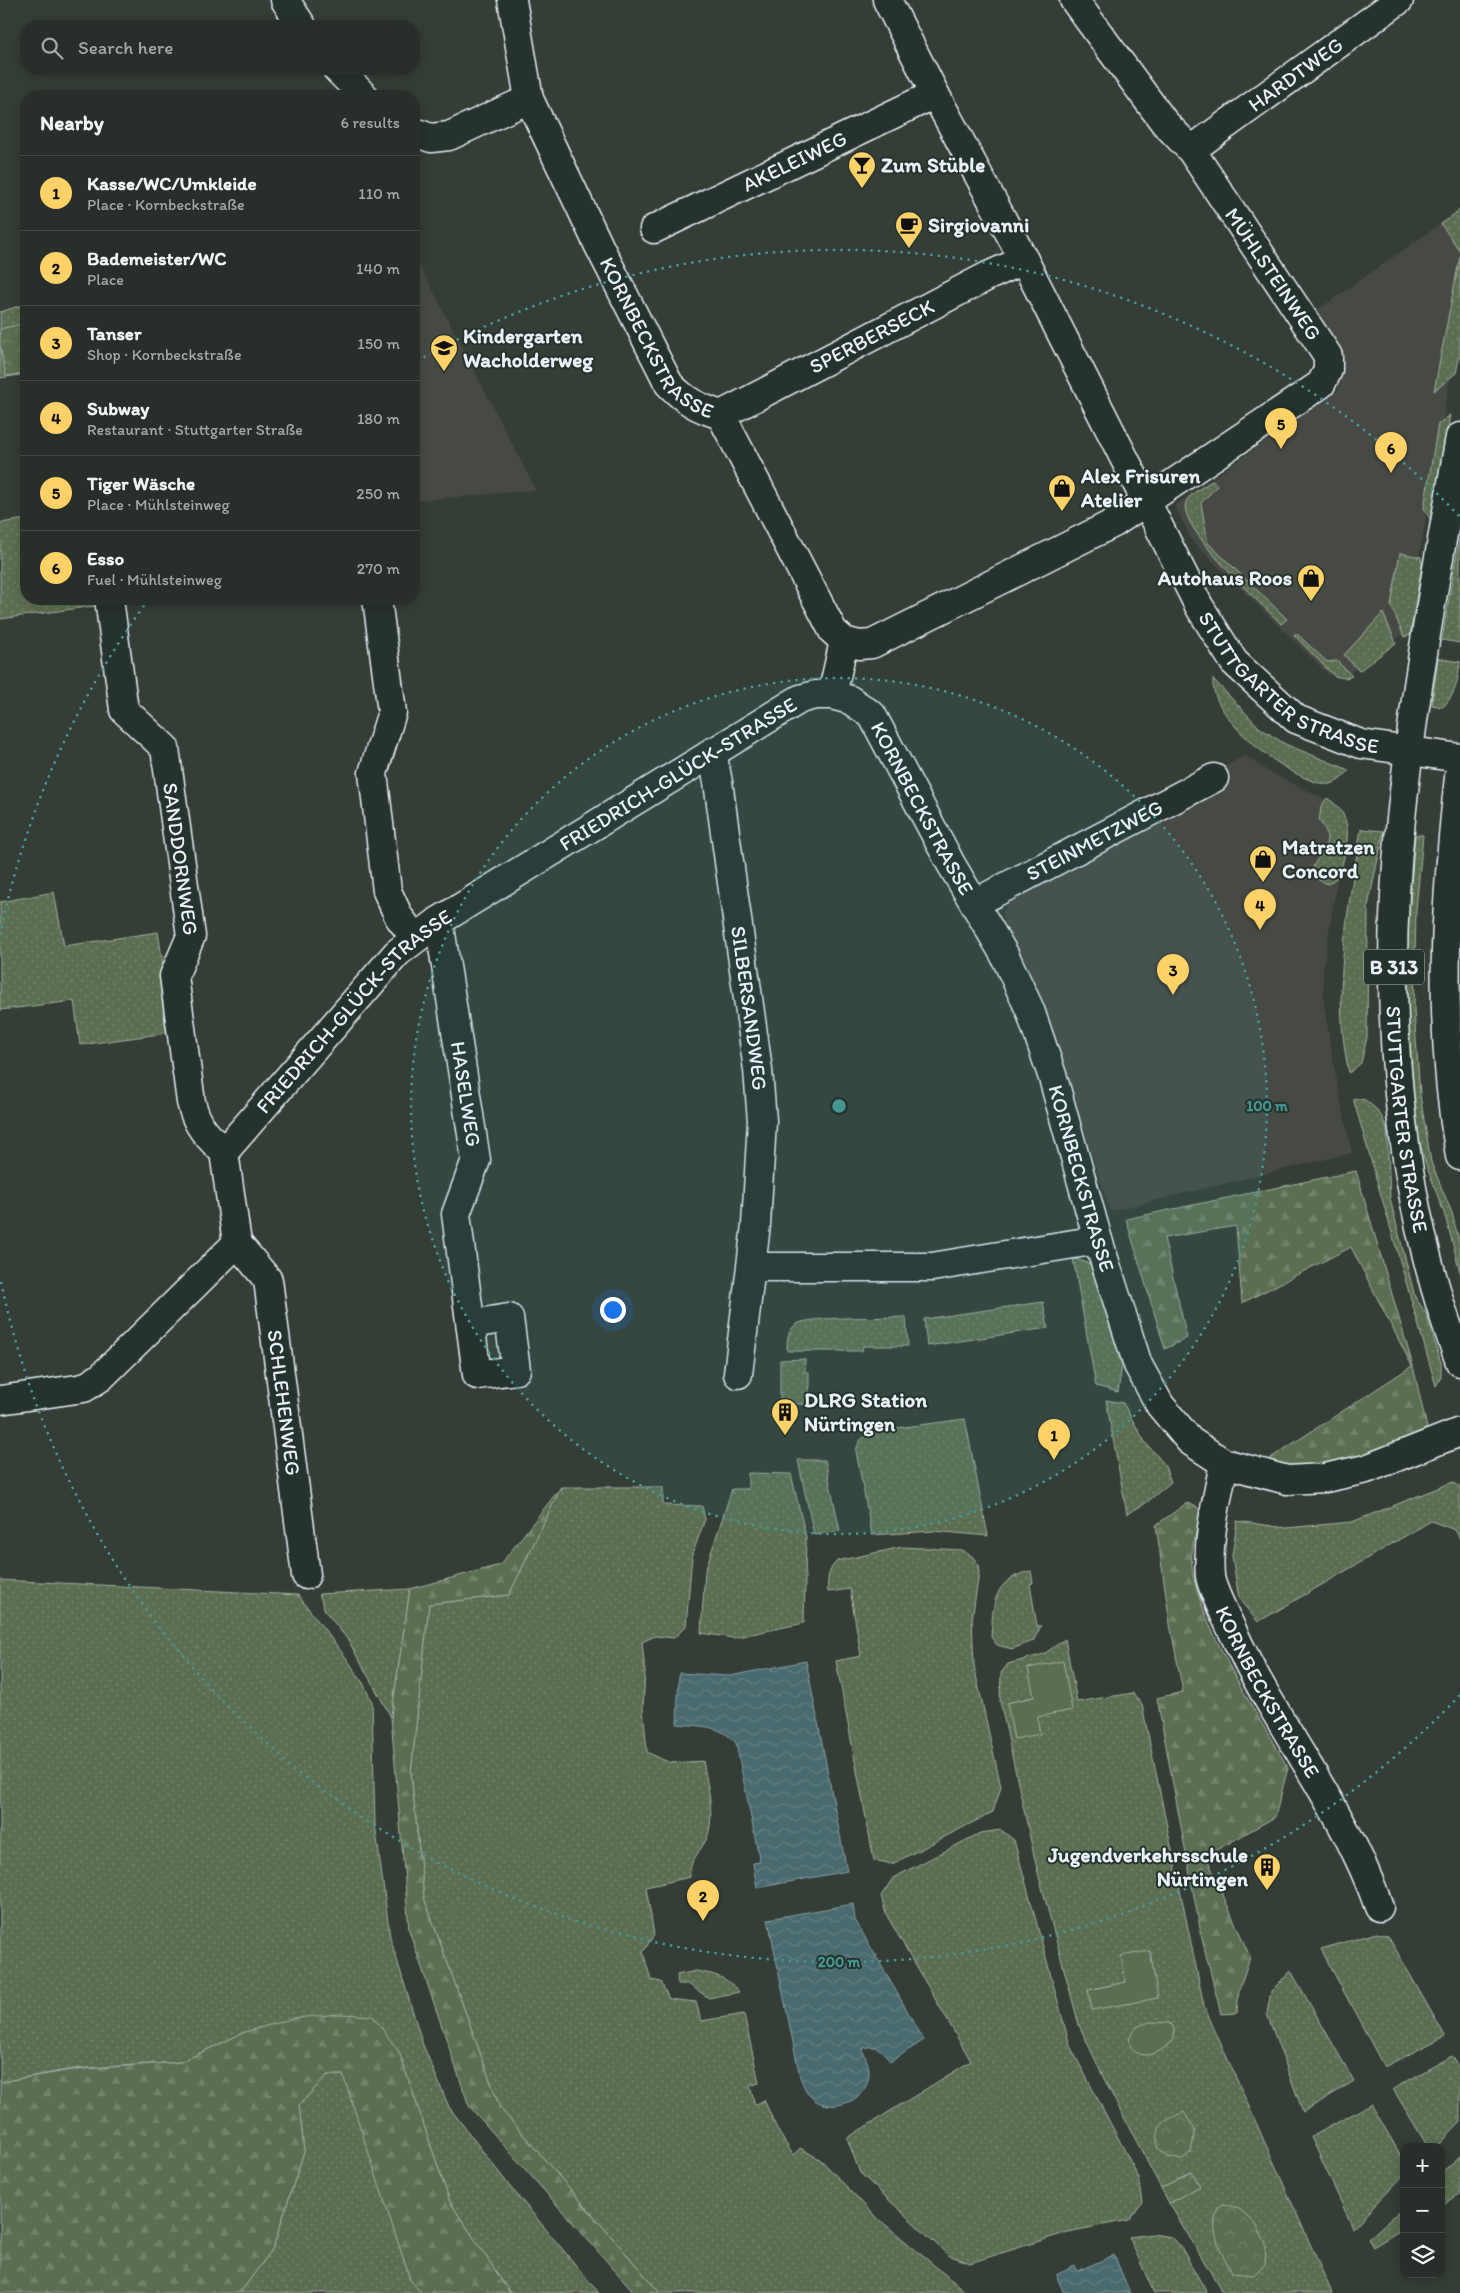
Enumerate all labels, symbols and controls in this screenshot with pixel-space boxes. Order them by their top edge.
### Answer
search box [20,20,420,75]
street label: HARDTWEG [1243,32,1348,117]
icon: search [38,34,66,62]
text: Search here [78,36,173,59]
text: Nearby [40,110,104,135]
text: 6 results [340,113,400,132]
street label: AKELEIWEG [738,125,851,197]
bar icon: Zum Stüble [847,150,877,189]
place label: Zum Stüble [881,152,985,177]
text: Kasse/WC/Umkleide [87,172,257,195]
text: 1 [52,184,60,203]
text: 110 m [358,184,400,203]
text: Place · Kornbeckstraße [87,195,245,214]
street label: MÜHLSTEINWEG [1220,203,1327,345]
cafe icon: Sirgiovanni [894,210,924,249]
place label: Sirgiovanni [928,212,1029,238]
text: Bademeister/WC [87,247,226,270]
street label: KORNBECKSTRASSE [595,253,717,423]
text: 2 [52,259,60,278]
text: 140 m [356,259,400,278]
text: Place [87,270,124,289]
street label: SPERBERSECK [805,293,938,379]
text: Tanser [87,322,141,345]
place label: Kindergarten Wacholderweg [463,323,594,373]
school or university icon: Kindergarten Wacholderweg [429,333,459,372]
text: 3 [52,334,60,353]
text: 150 m [357,334,400,353]
text: Shop · Kornbeckstraße [87,345,242,364]
text: Subway [87,397,149,420]
pin: 5 [1265,408,1297,449]
text: 4 [51,409,61,428]
text: 180 m [357,409,400,428]
text: Restaurant · Stuttgarter Straße [87,420,303,439]
pin: 6 [1375,432,1407,473]
place label: Alex Frisuren Atelier [1080,463,1200,512]
text: Tiger Wäsche [87,472,195,495]
shop icon: Alex Frisuren Atelier [1047,473,1077,512]
text: 5 [52,484,60,503]
text: 250 m [356,484,400,503]
text: Place · Mühlsteinweg [87,495,230,514]
text: Esso [87,547,124,570]
text: 6 [52,559,60,578]
text: 270 m [357,559,400,578]
shop icon: Autohaus Roos [1296,563,1326,602]
place label: Autohaus Roos [1157,565,1292,590]
text: Fuel · Mühlsteinweg [87,570,222,589]
street label: STUTTGARTER STRASSE [1194,607,1381,758]
street label: FRIEDRICH-GLÜCK-STRASSE [555,691,801,856]
street label: KORNBECKSTRASSE [866,717,979,899]
street label: SANDDORNWEG [158,781,204,937]
street label: STEINMETZWEG [1022,794,1167,886]
place label: Matratzen Concord [1282,834,1375,883]
shop icon: Matratzen Concord [1248,844,1278,883]
pin: 4 [1244,889,1276,930]
street label: FRIEDRICH-GLÜCK-STRASSE [250,903,456,1118]
street label: SILBERSANDWEG [726,924,773,1091]
road number: B 313 [1364,950,1424,984]
pin: 3 [1157,954,1189,995]
street label: STUTTGARTER STRASSE [1381,1005,1434,1235]
street label: HASELWEG [446,1039,487,1148]
street label: KORNBECKSTRASSE [1044,1082,1120,1275]
centre of rings [830,1097,848,1115]
text: 100 m [1246,1097,1288,1115]
your location [600,1297,626,1323]
street label: SCHLEHENWEG [263,1328,306,1477]
place label: DLRG Station Nürtingen [804,1387,927,1437]
building icon: DLRG Station Nürtingen [770,1397,800,1436]
pin: 1 [1038,1419,1070,1460]
street label: KORNBECKSTRASSE [1210,1602,1325,1782]
place label: Jugendverkehrsschule Nürtingen [1047,1842,1249,1892]
building icon: Jugendverkehrsschule Nürtingen [1252,1852,1282,1891]
pin: 2 [687,1880,719,1921]
text: 200 m [818,1953,861,1971]
map controls [1400,2143,1445,2278]
button: + [1400,2143,1445,2188]
button: − [1400,2188,1445,2233]
button: layers [1400,2233,1445,2278]

